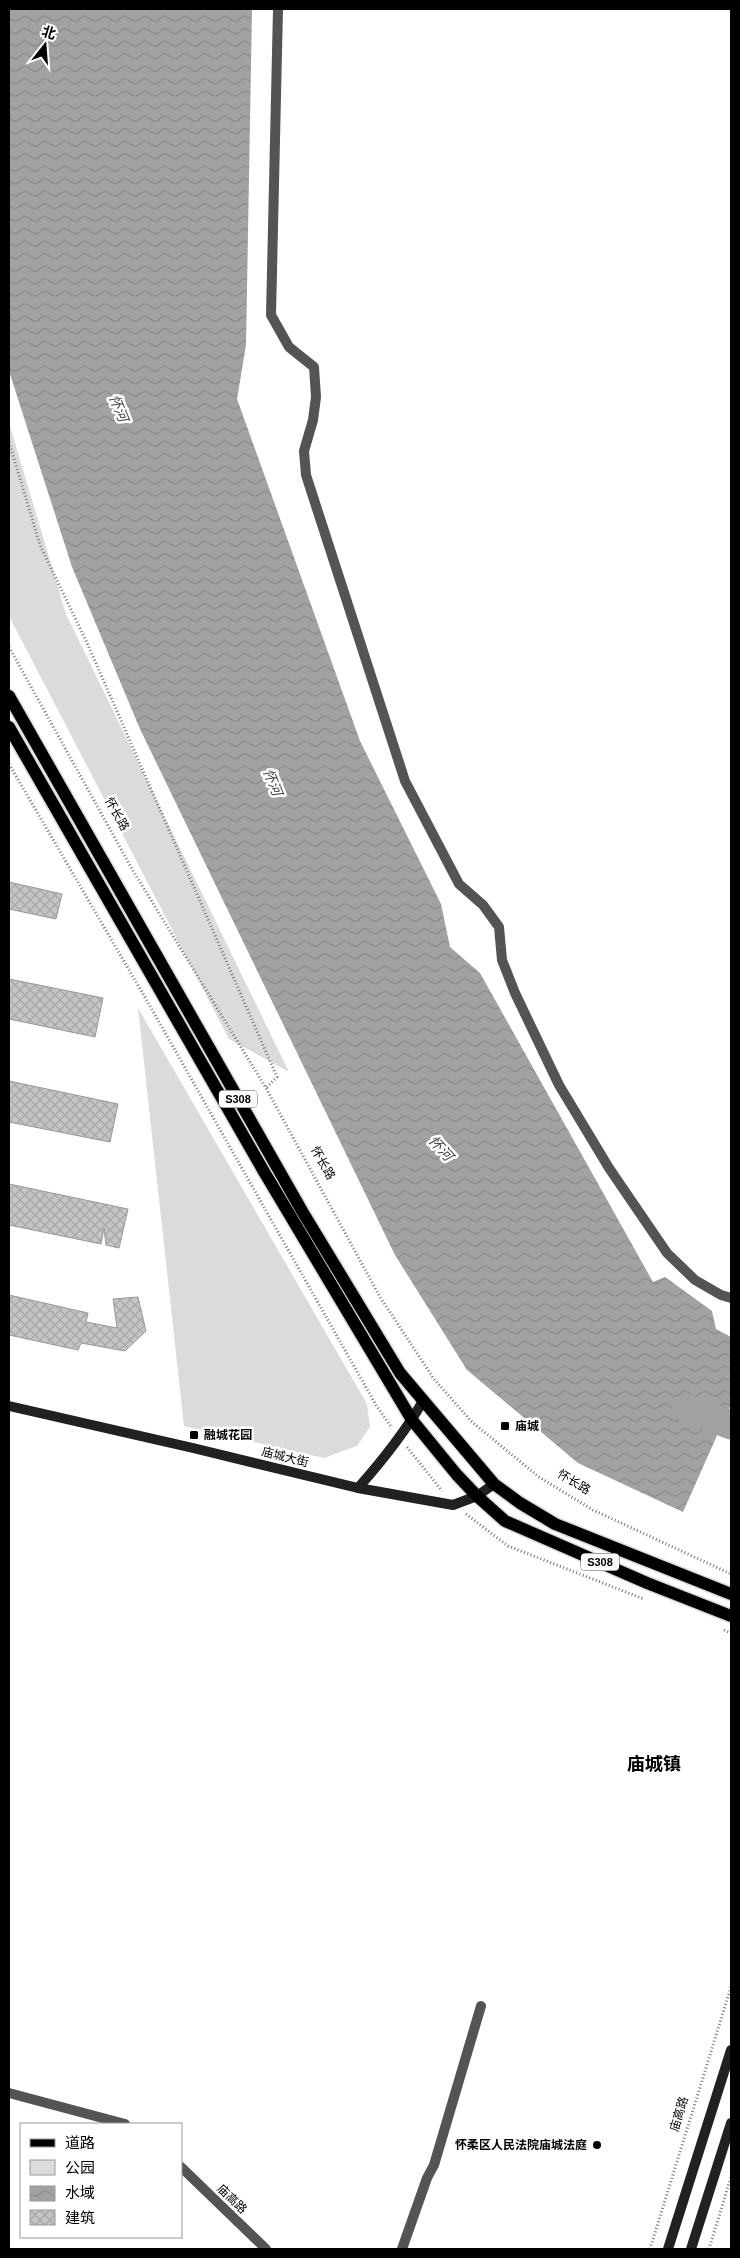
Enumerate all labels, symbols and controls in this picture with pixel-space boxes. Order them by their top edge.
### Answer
north arrow [20,20,70,70]
text: 北 [40,23,58,42]
water label: 怀河 [106,392,133,427]
water label: 怀河 [260,766,287,801]
street label: 怀长路 [102,795,132,833]
road number: S308 [219,1090,257,1108]
water label: 怀河 [426,1132,458,1166]
street label: 怀长路 [308,1144,338,1182]
place label: 庙城 [515,1419,539,1433]
marker: 庙城 [499,1420,511,1432]
place label: 融城花园 [204,1428,252,1442]
marker: 融城花园 [188,1429,200,1441]
street label: 庙城大街 [260,1444,310,1470]
street label: 怀长路 [555,1467,593,1497]
road number: S308 [581,1554,619,1570]
district label: 庙城镇 [627,1754,681,1774]
street label: 庙高路 [667,2095,691,2133]
legend [20,2123,182,2238]
text: 道路 [65,2134,95,2151]
place label: 怀柔区人民法院庙城法庭 [455,2138,587,2152]
marker: 怀柔区人民法院庙城法庭 [591,2139,603,2151]
text: 公园 [65,2159,95,2176]
street label: 庙高路 [214,2181,250,2217]
text: 水域 [65,2184,95,2201]
text: 建筑 [65,2209,95,2226]

